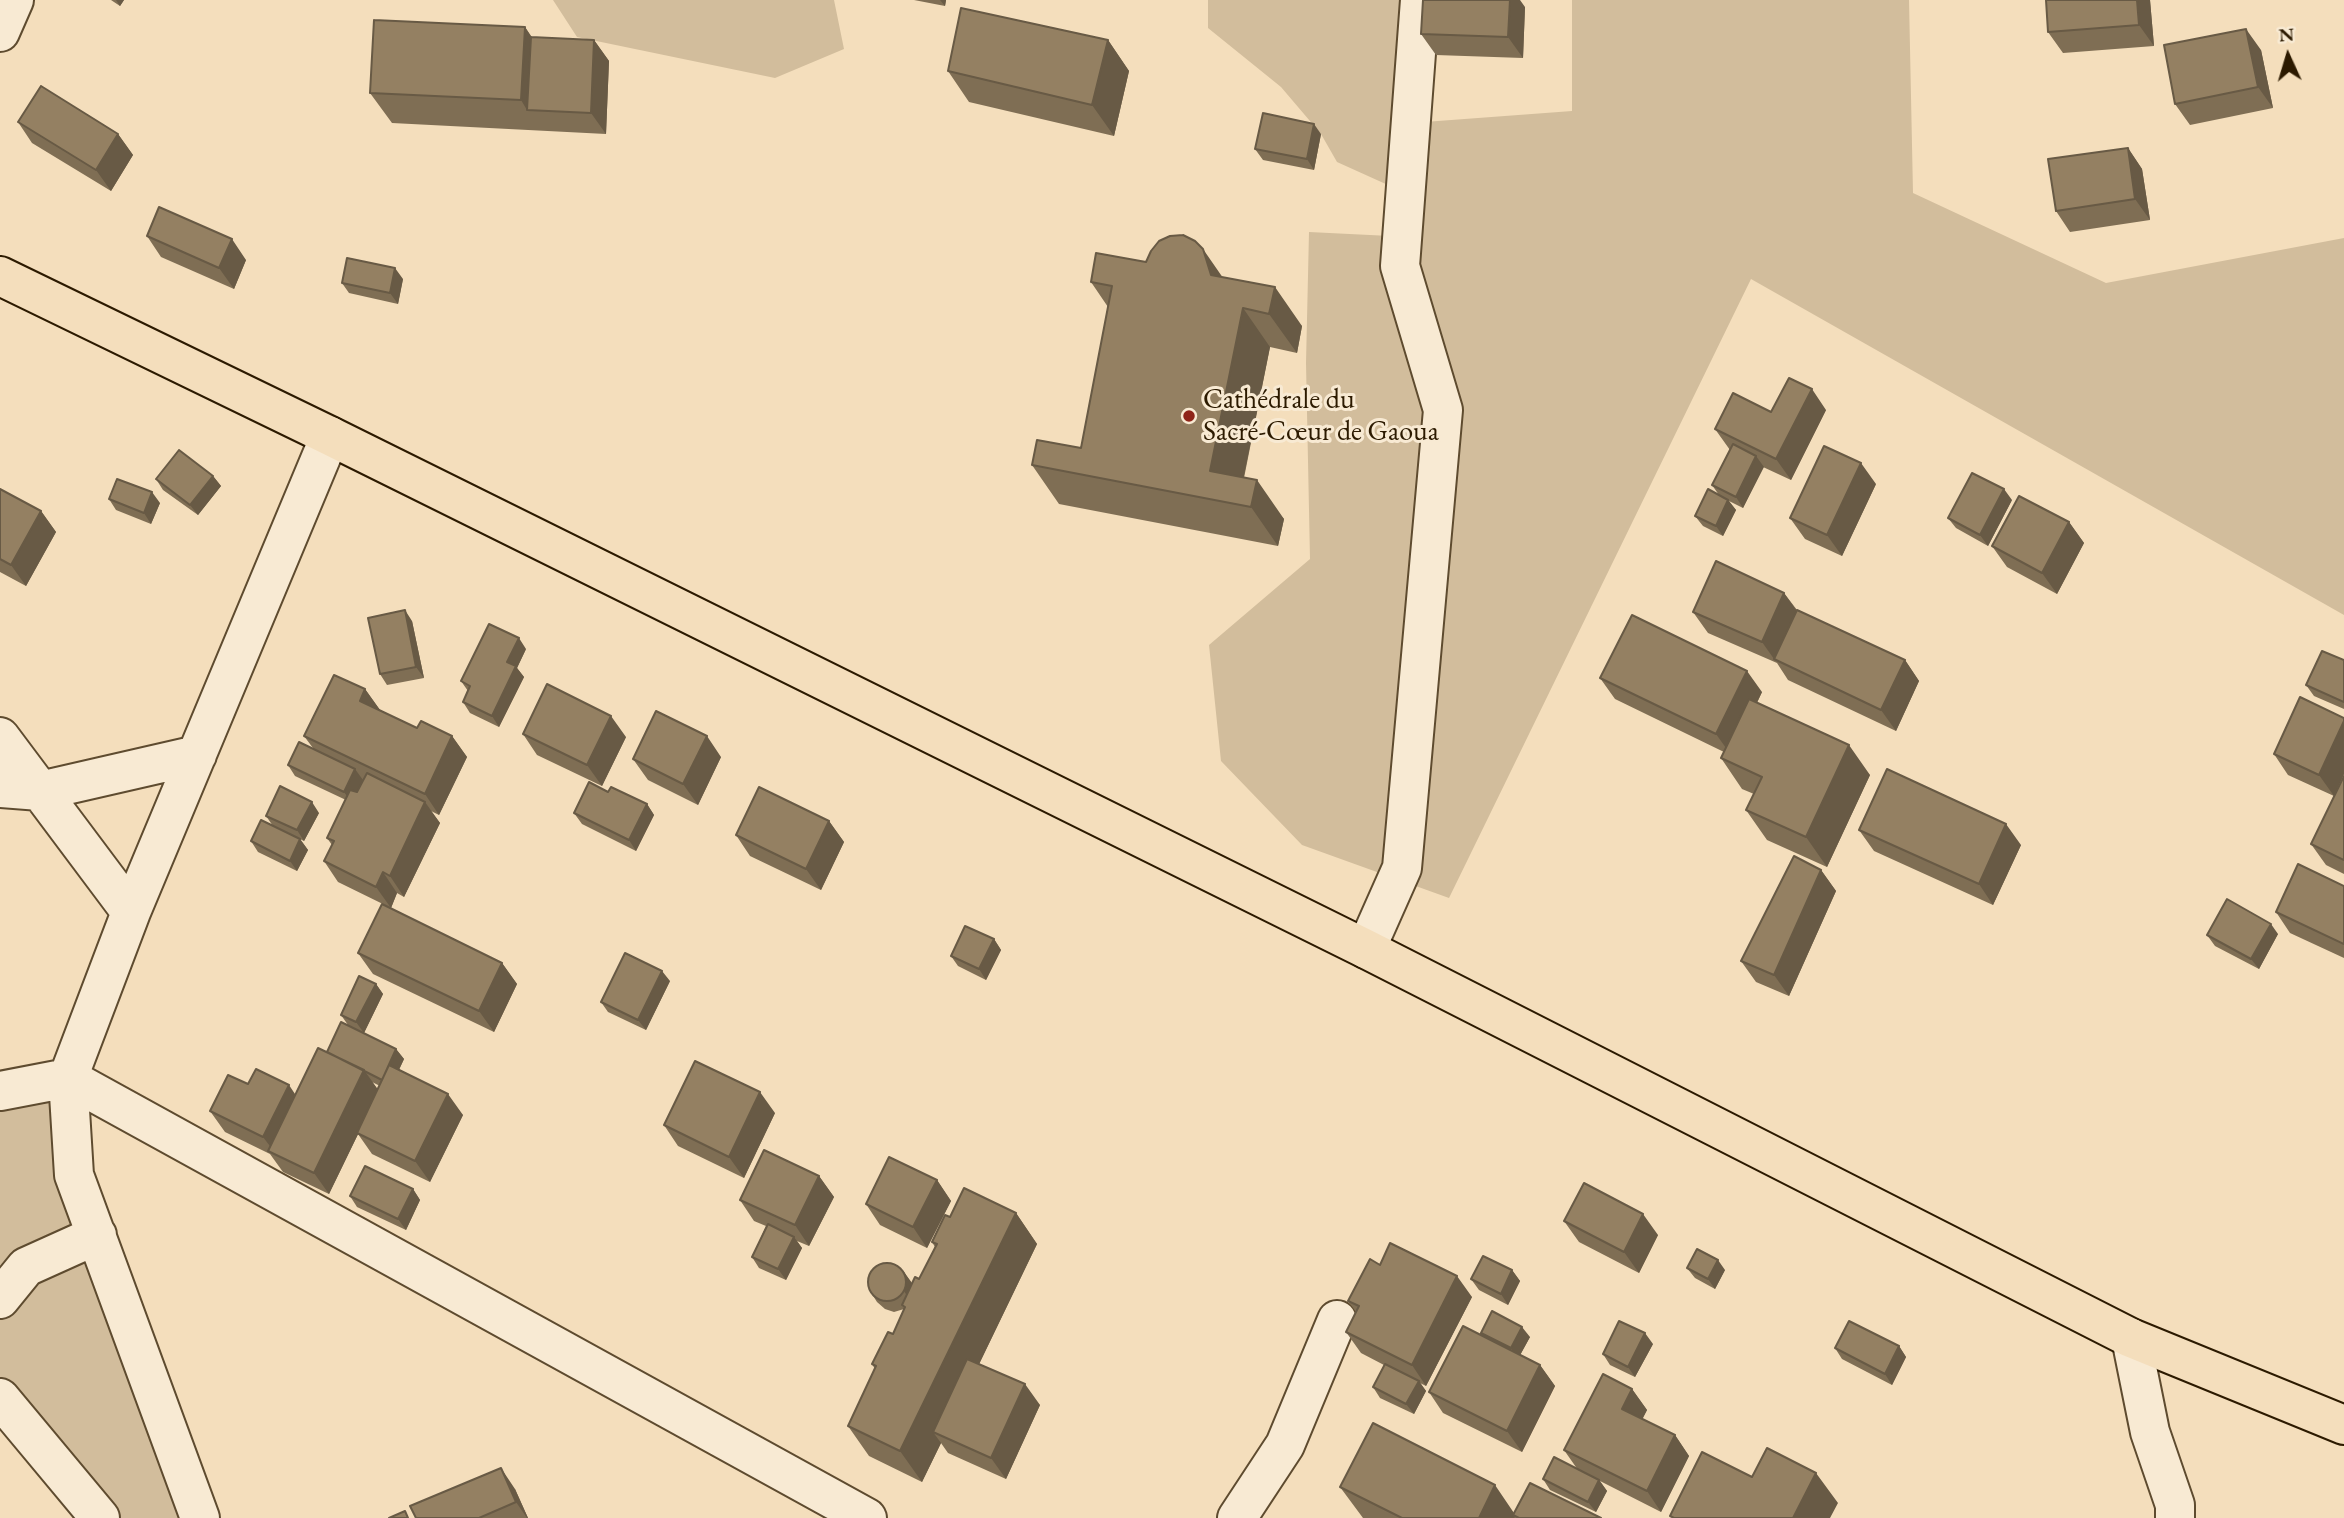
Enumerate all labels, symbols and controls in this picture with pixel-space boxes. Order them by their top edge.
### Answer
north arrow [2253,21,2323,91]
text: N [2278,22,2295,48]
place label: Cathédrale du Sacré-Cœur de Gaoua [1203,383,1439,449]
marker: Cathédrale du Sacré-Cœur de Gaoua [1181,408,1197,424]

